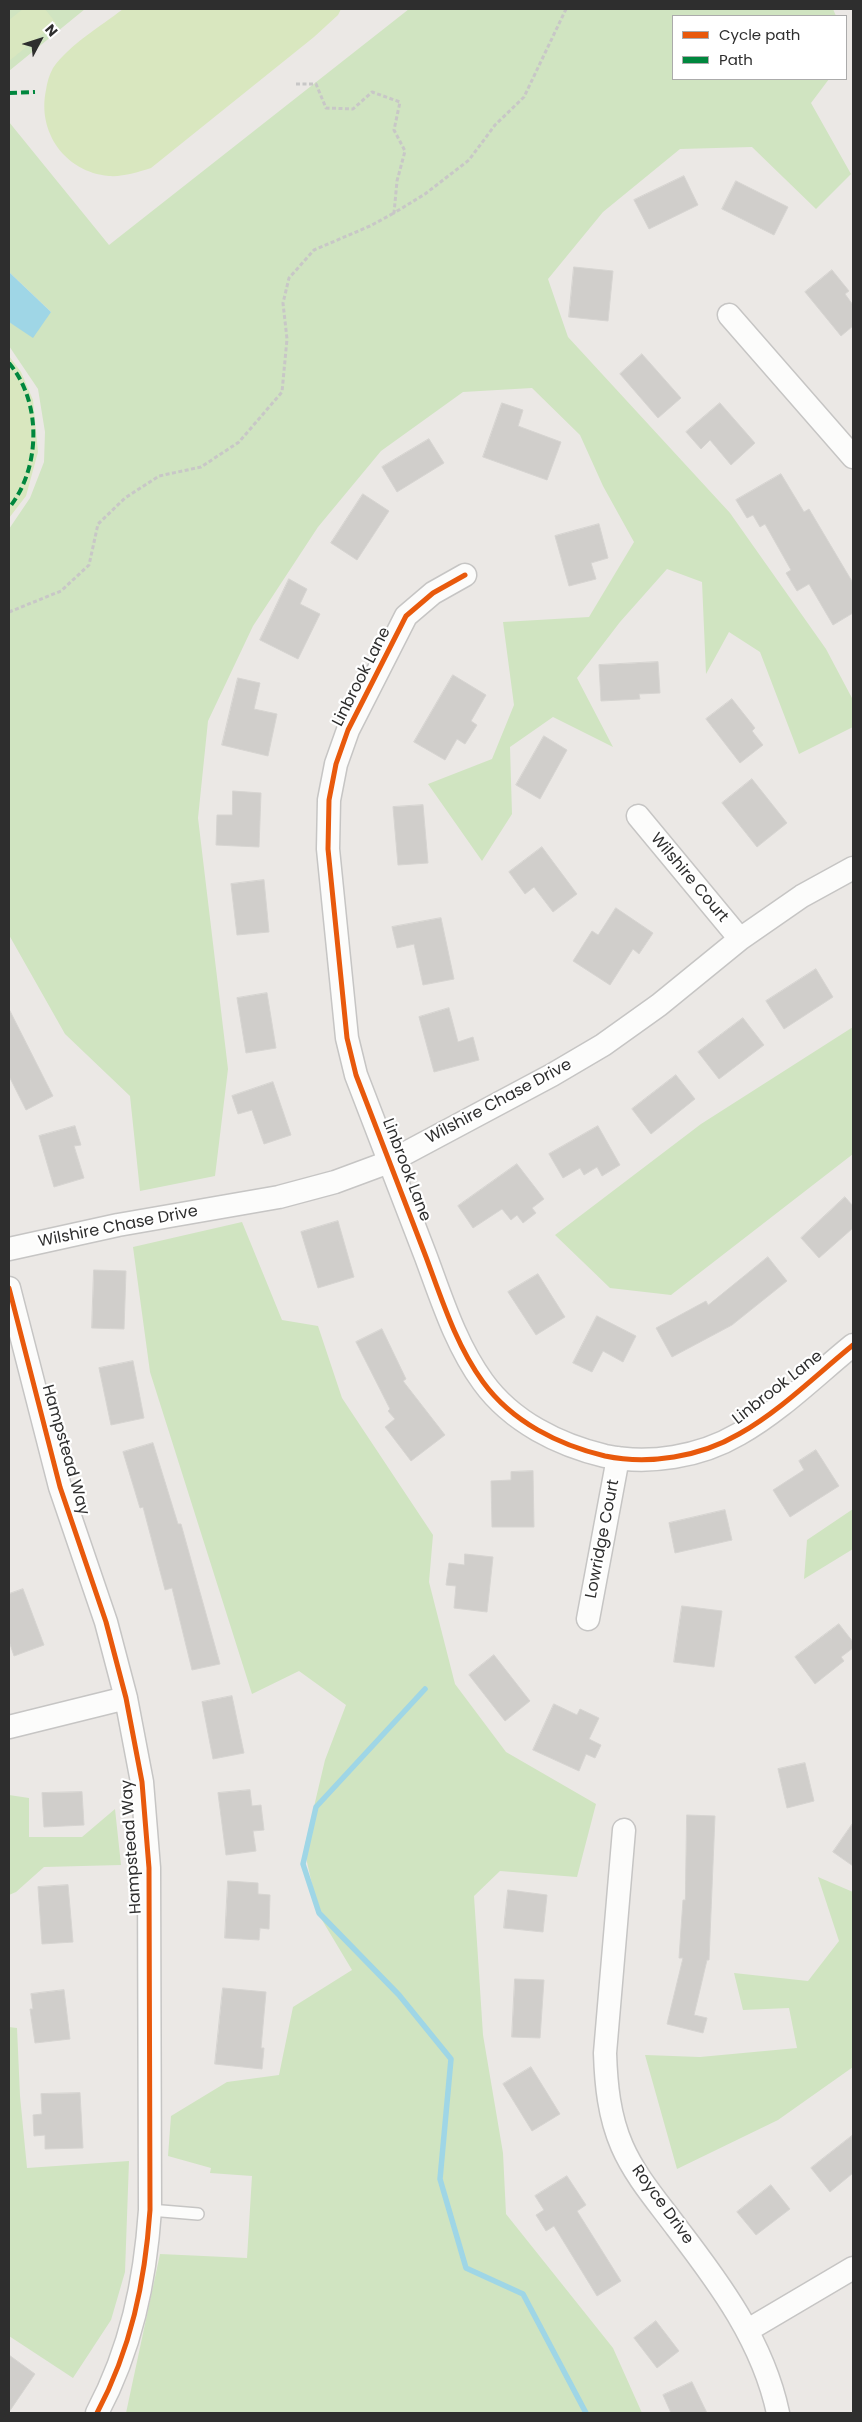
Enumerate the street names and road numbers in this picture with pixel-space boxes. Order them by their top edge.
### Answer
street label: Linbrook Lane [329,624,395,730]
street label: Wilshire Court [646,829,732,927]
street label: Wilshire Chase Drive [423,1055,575,1149]
street label: Linbrook Lane [378,1116,434,1224]
street label: Wilshire Chase Drive [37,1202,199,1252]
street label: Linbrook Lane [729,1347,827,1429]
street label: Hampstead Way [37,1383,93,1517]
street label: Lowridge Court [582,1478,624,1600]
street label: Hampstead Way [118,1779,146,1915]
street label: Royce Drive [627,2162,697,2248]

